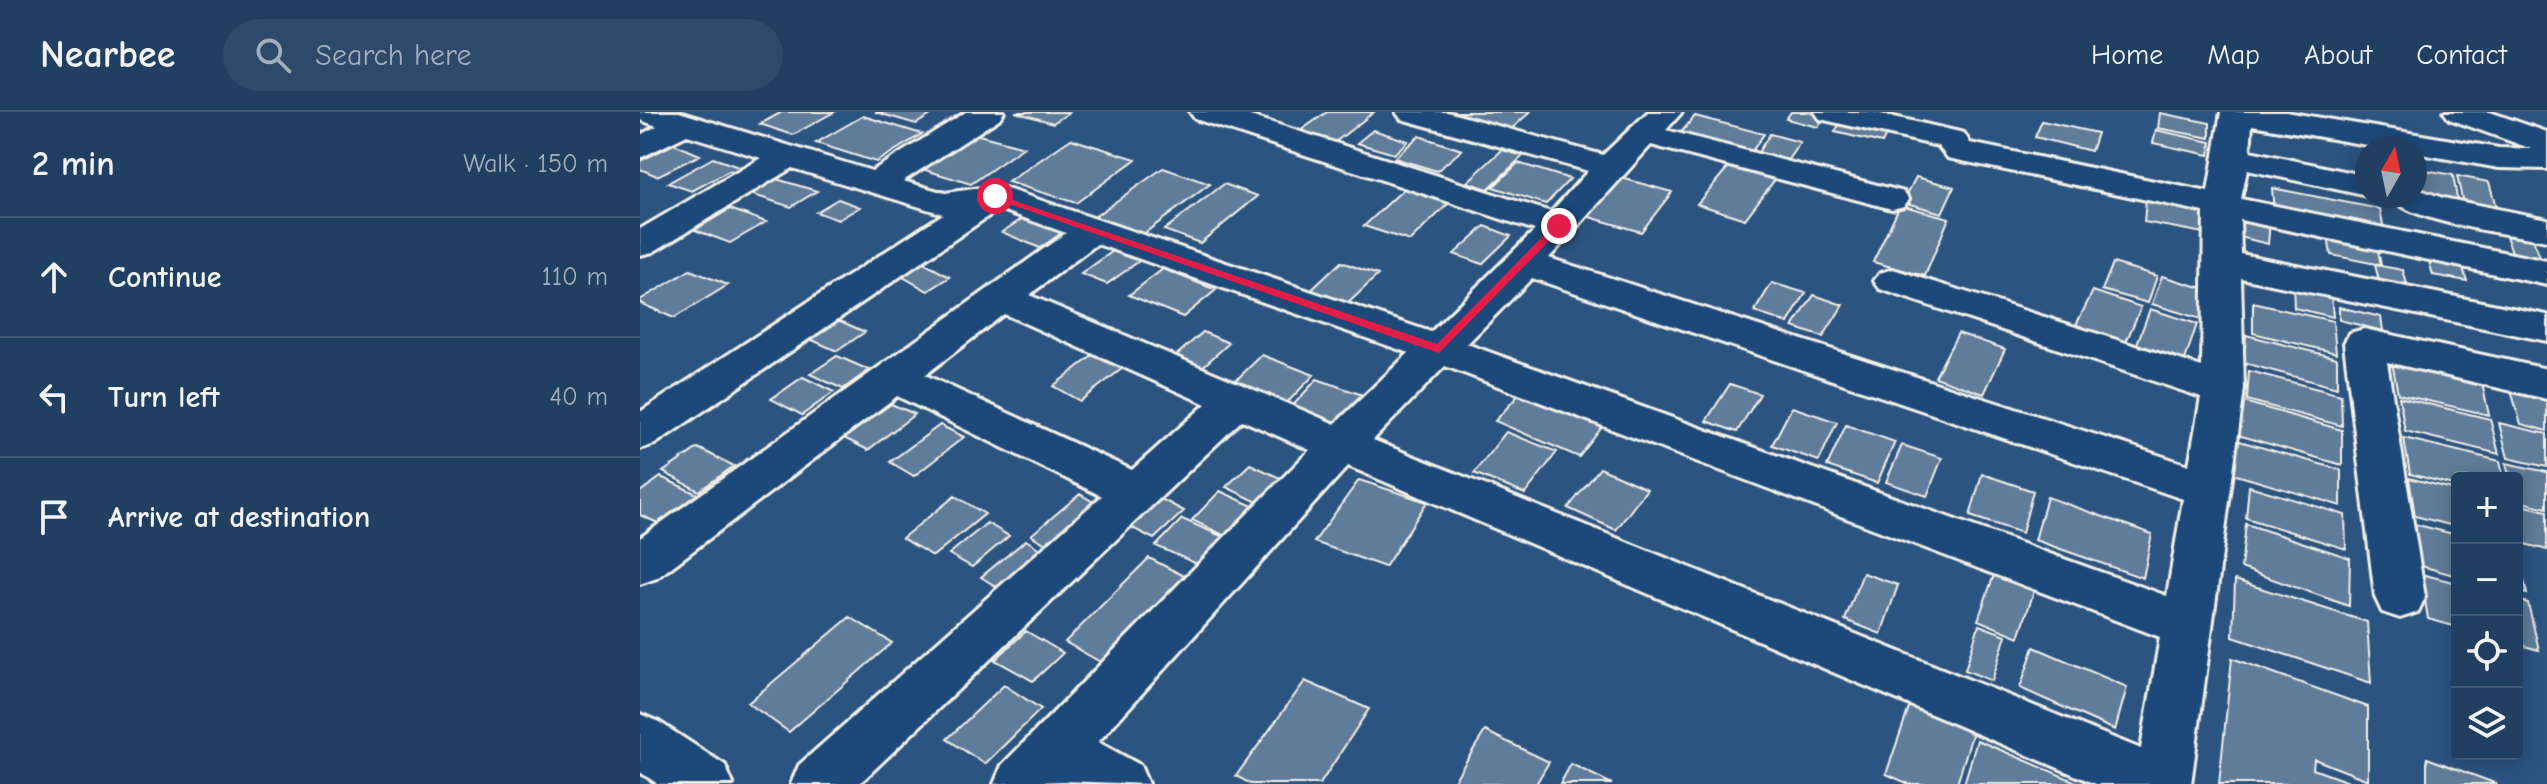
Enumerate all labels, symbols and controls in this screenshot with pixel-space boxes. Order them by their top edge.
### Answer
search box [223,19,783,91]
text: Nearbee [40,33,175,77]
icon: search [251,33,295,77]
text: Search here [315,38,471,73]
text: Home [2091,39,2163,71]
text: Map [2207,39,2260,71]
text: About [2304,39,2372,71]
text: Contact [2416,39,2507,71]
north arrow [2355,136,2427,208]
text: 2 min [32,144,115,184]
text: Walk · 150 m [463,149,608,179]
route start [977,178,1013,214]
route end [1541,208,1577,244]
icon: ahead [32,255,76,299]
text: Continue [108,260,222,295]
text: 110 m [541,262,608,292]
icon: left [32,375,76,419]
text: Turn left [108,380,220,415]
text: 40 m [549,382,608,412]
map controls [2451,472,2523,760]
button: + [2451,472,2523,544]
icon: arrive [32,495,76,539]
text: Arrive at destination [108,500,370,535]
button: − [2451,544,2523,616]
button: locate [2451,616,2523,688]
button: layers [2451,688,2523,760]

